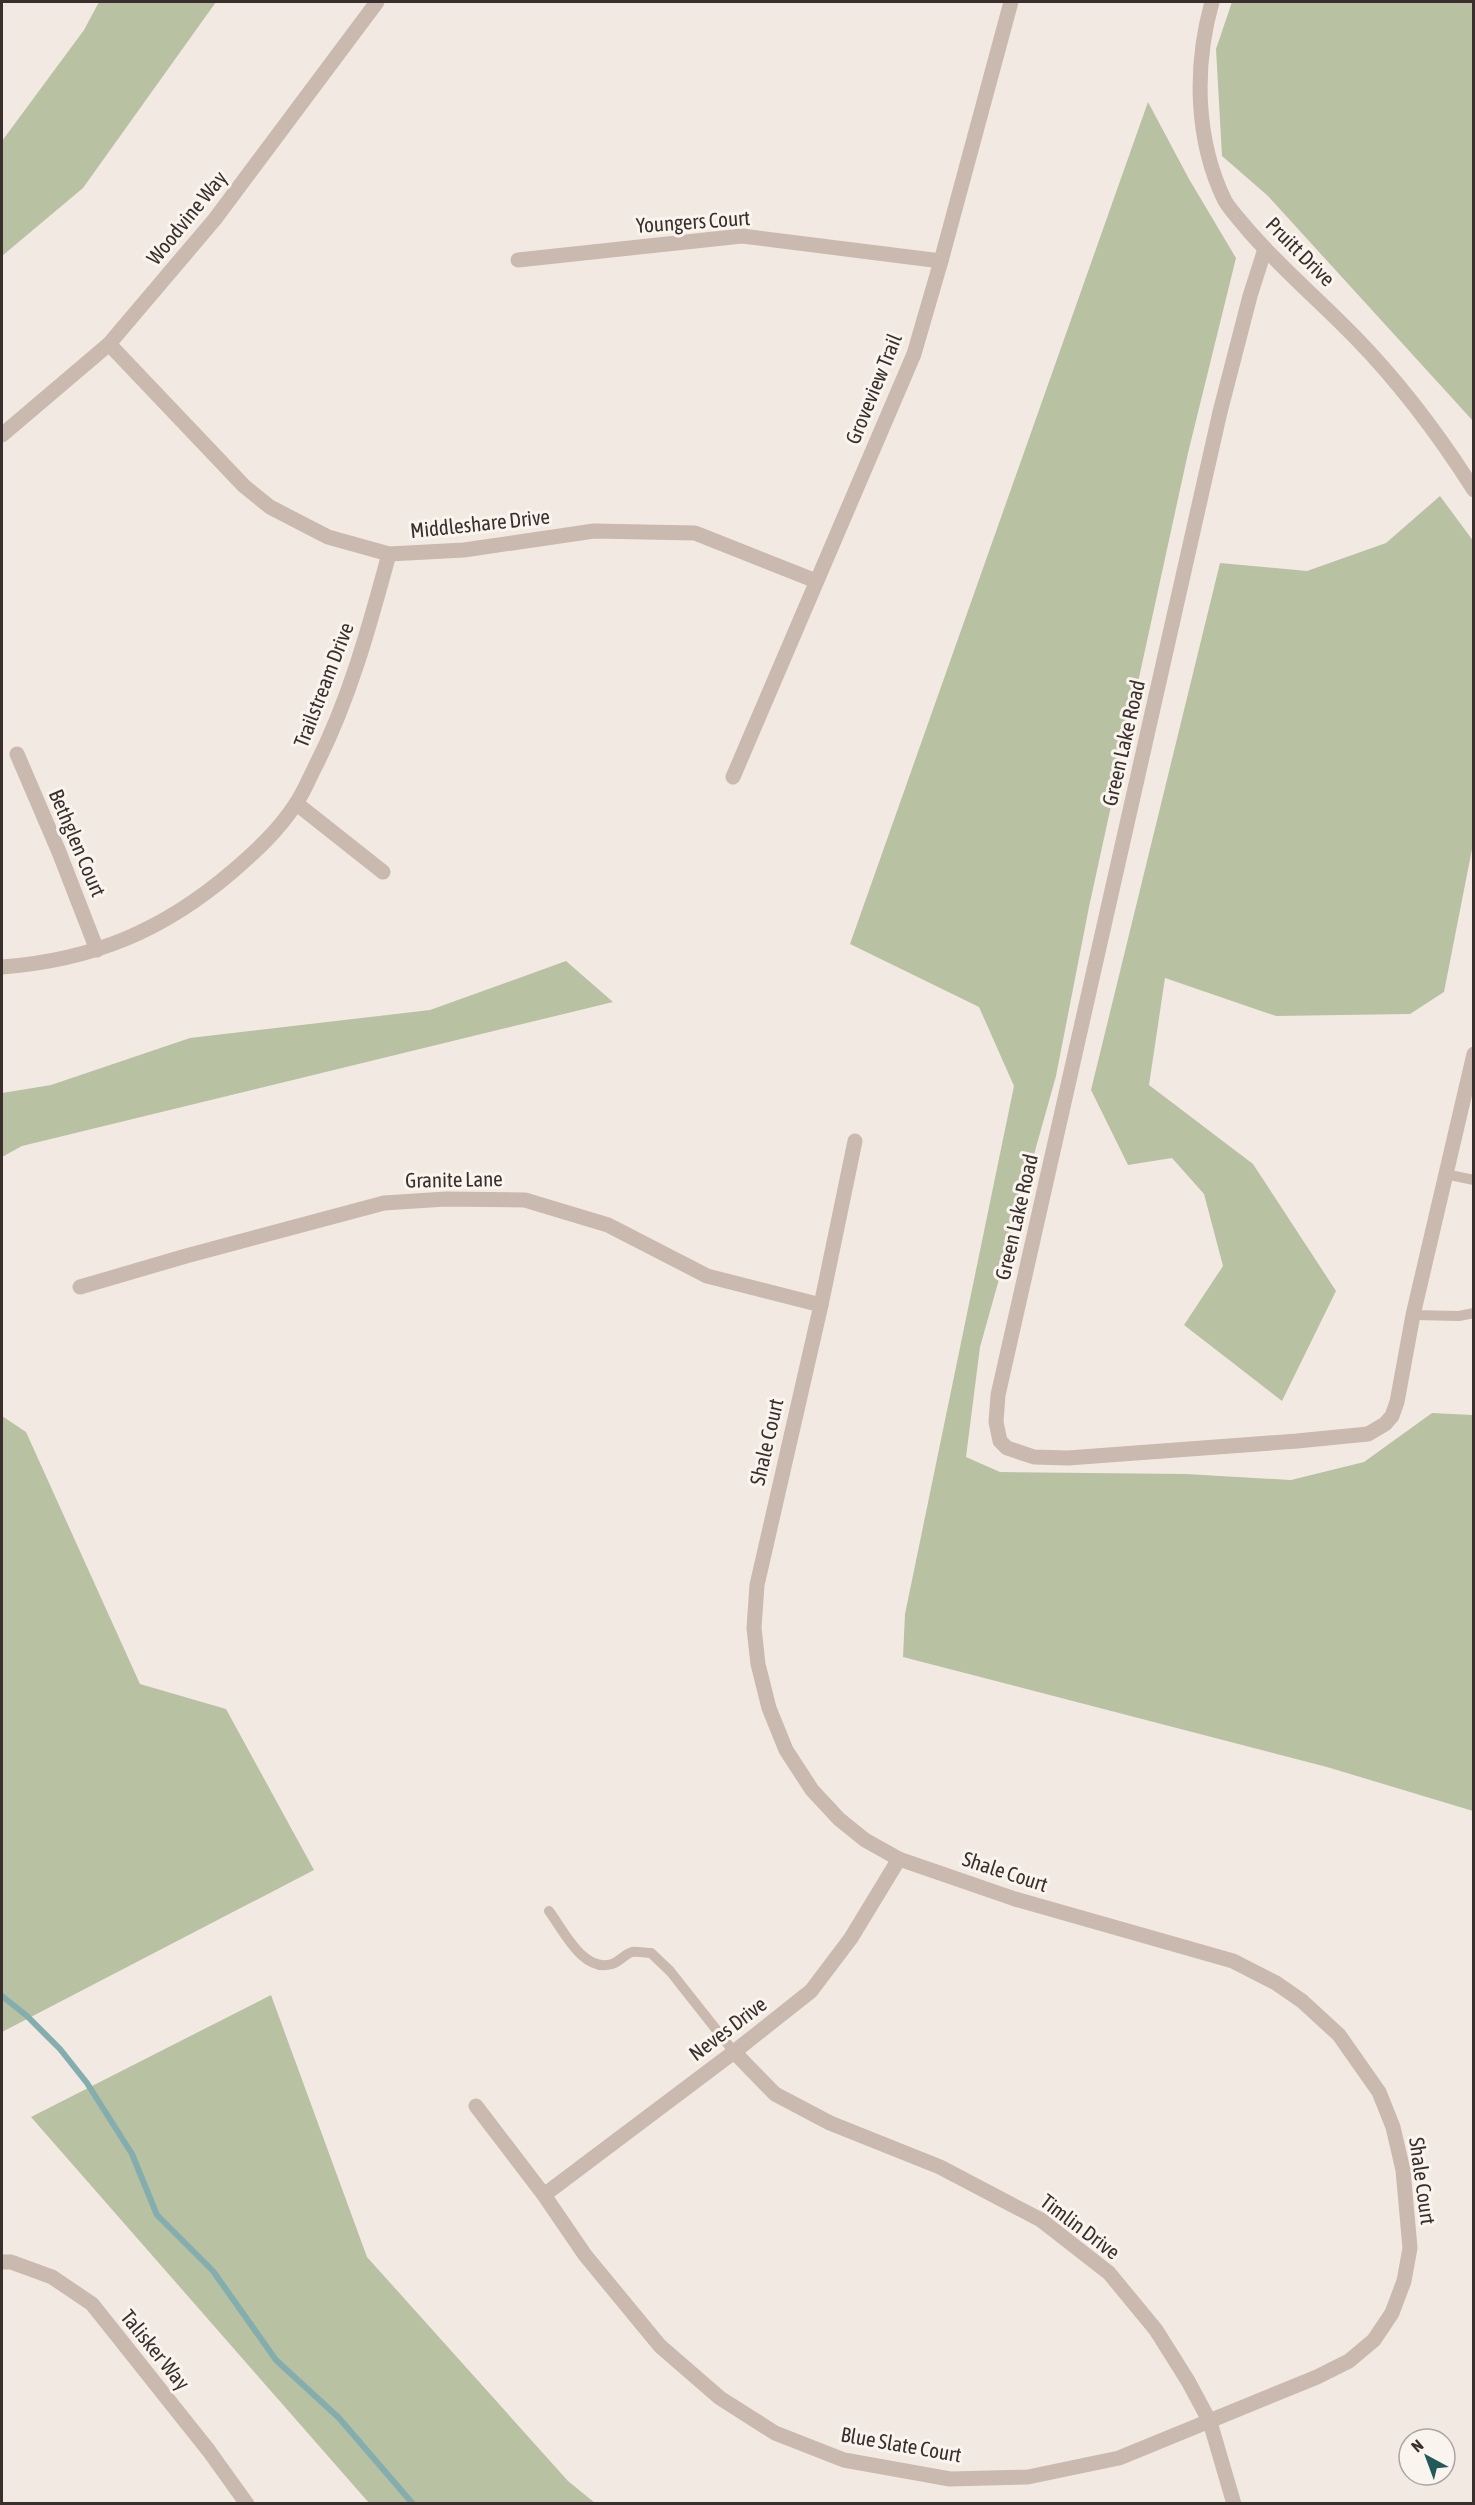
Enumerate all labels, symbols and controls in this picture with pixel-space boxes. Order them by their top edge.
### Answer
street label: Woodvine Way [141,165,231,269]
street label: Youngers Court [635,205,751,237]
street label: Pruitt Drive [1261,212,1340,291]
street label: Groveview Trail [840,330,906,447]
street label: Middleshare Drive [409,504,551,542]
street label: Trailstream Drive [288,619,358,750]
street label: Green Lake Road [1097,677,1149,808]
street label: Bethglen Court [45,785,111,900]
street label: Green Lake Road [990,1151,1042,1282]
street label: Granite Lane [405,1166,503,1192]
street label: Shale Court [744,1396,788,1487]
street label: Shale Court [960,1846,1051,1896]
street label: Neves Drive [684,1991,771,2065]
street label: Shale Court [1405,2136,1441,2226]
street label: Timlin Drive [1036,2189,1125,2264]
street label: Talisker Way [116,2305,195,2394]
street label: Blue Slate Court [839,2422,963,2466]
north arrow [1397,2427,1457,2487]
text: N [1408,2436,1427,2456]

